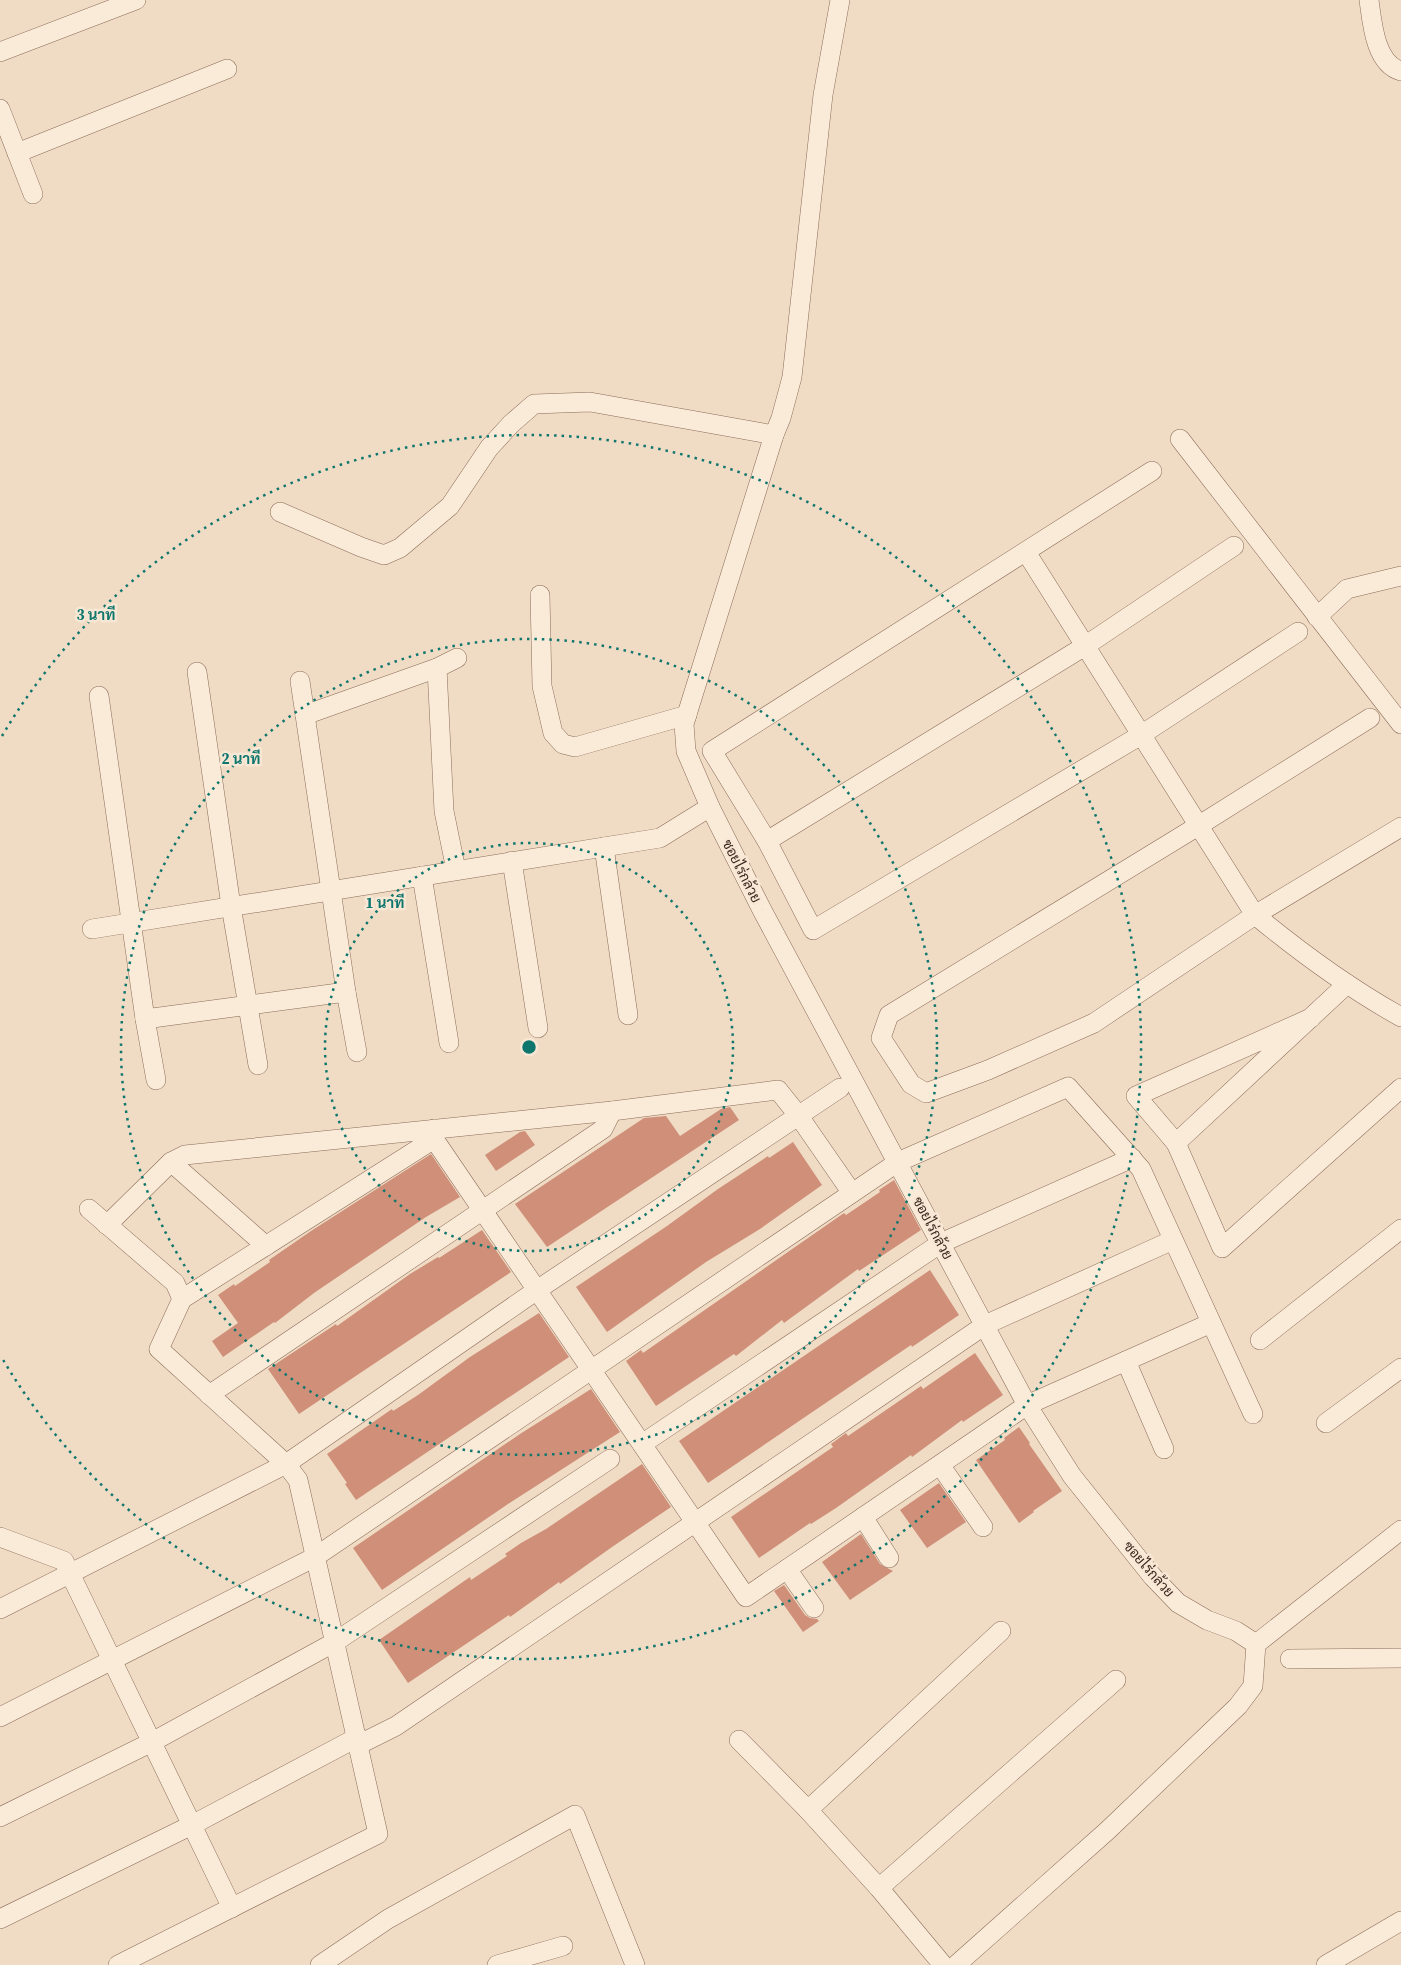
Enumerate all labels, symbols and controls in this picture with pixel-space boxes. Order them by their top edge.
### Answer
text: 3 นาที [77,604,116,625]
text: 2 นาที [222,748,261,769]
street label: ซอยไร่กล้วย [718,836,766,906]
text: 1 นาที [366,892,405,913]
centre of rings [520,1038,538,1056]
street label: ซอยไร่กล้วย [908,1193,958,1263]
street label: ซอยไร่กล้วย [1119,1537,1179,1601]

